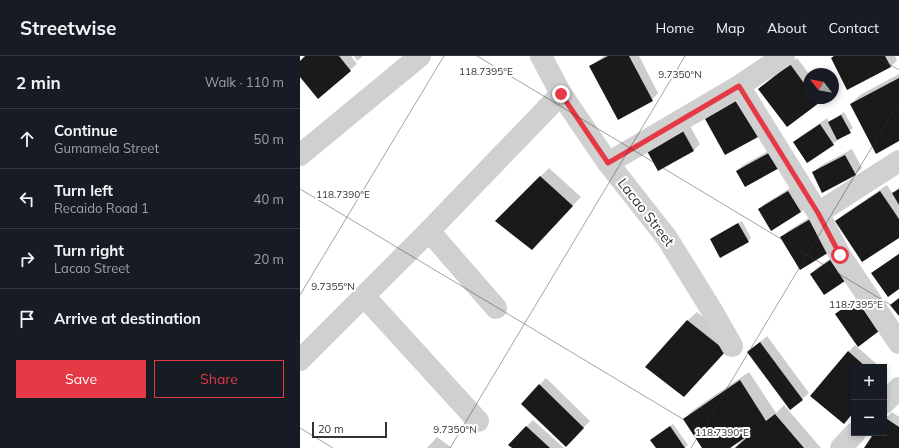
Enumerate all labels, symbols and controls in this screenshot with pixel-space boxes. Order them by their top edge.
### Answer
text: Streetwise [20,16,116,40]
text: Home [655,19,694,37]
text: Map [716,19,745,37]
text: About [767,19,807,37]
text: Contact [829,19,879,37]
text: 118.7395°E [459,65,513,78]
text: 9.7350°N [658,68,702,81]
north arrow [803,68,839,104]
text: 2 min [16,72,61,93]
text: Walk · 110 m [205,74,284,90]
route end [552,85,570,103]
text: Continue [54,121,117,140]
icon: ahead [16,128,38,150]
text: 50 m [254,131,284,147]
text: Gumamela Street [54,140,159,156]
street label: Lacao Street [614,174,678,250]
text: Turn left [54,181,113,200]
icon: left [16,188,38,210]
text: 118.7390°E [316,188,370,201]
text: 40 m [254,191,284,207]
text: Recaido Road 1 [54,200,149,216]
text: Turn right [54,241,124,260]
route start [831,246,849,264]
icon: right [16,248,38,270]
text: 20 m [254,251,284,267]
text: Lacao Street [54,260,130,276]
text: 9.7355°N [311,280,355,293]
text: 118.7395°E [829,298,883,311]
icon: arrive [16,308,38,330]
text: Arrive at destination [54,309,201,328]
button: Save [16,360,146,398]
button: Share [154,360,284,398]
map controls [851,364,887,436]
button: + [851,364,887,400]
button: − [851,400,887,436]
scale bar [312,420,387,439]
text: 20 m [318,422,344,436]
text: 9.7350°N [433,423,477,436]
text: 118.7390°E [695,426,749,439]

